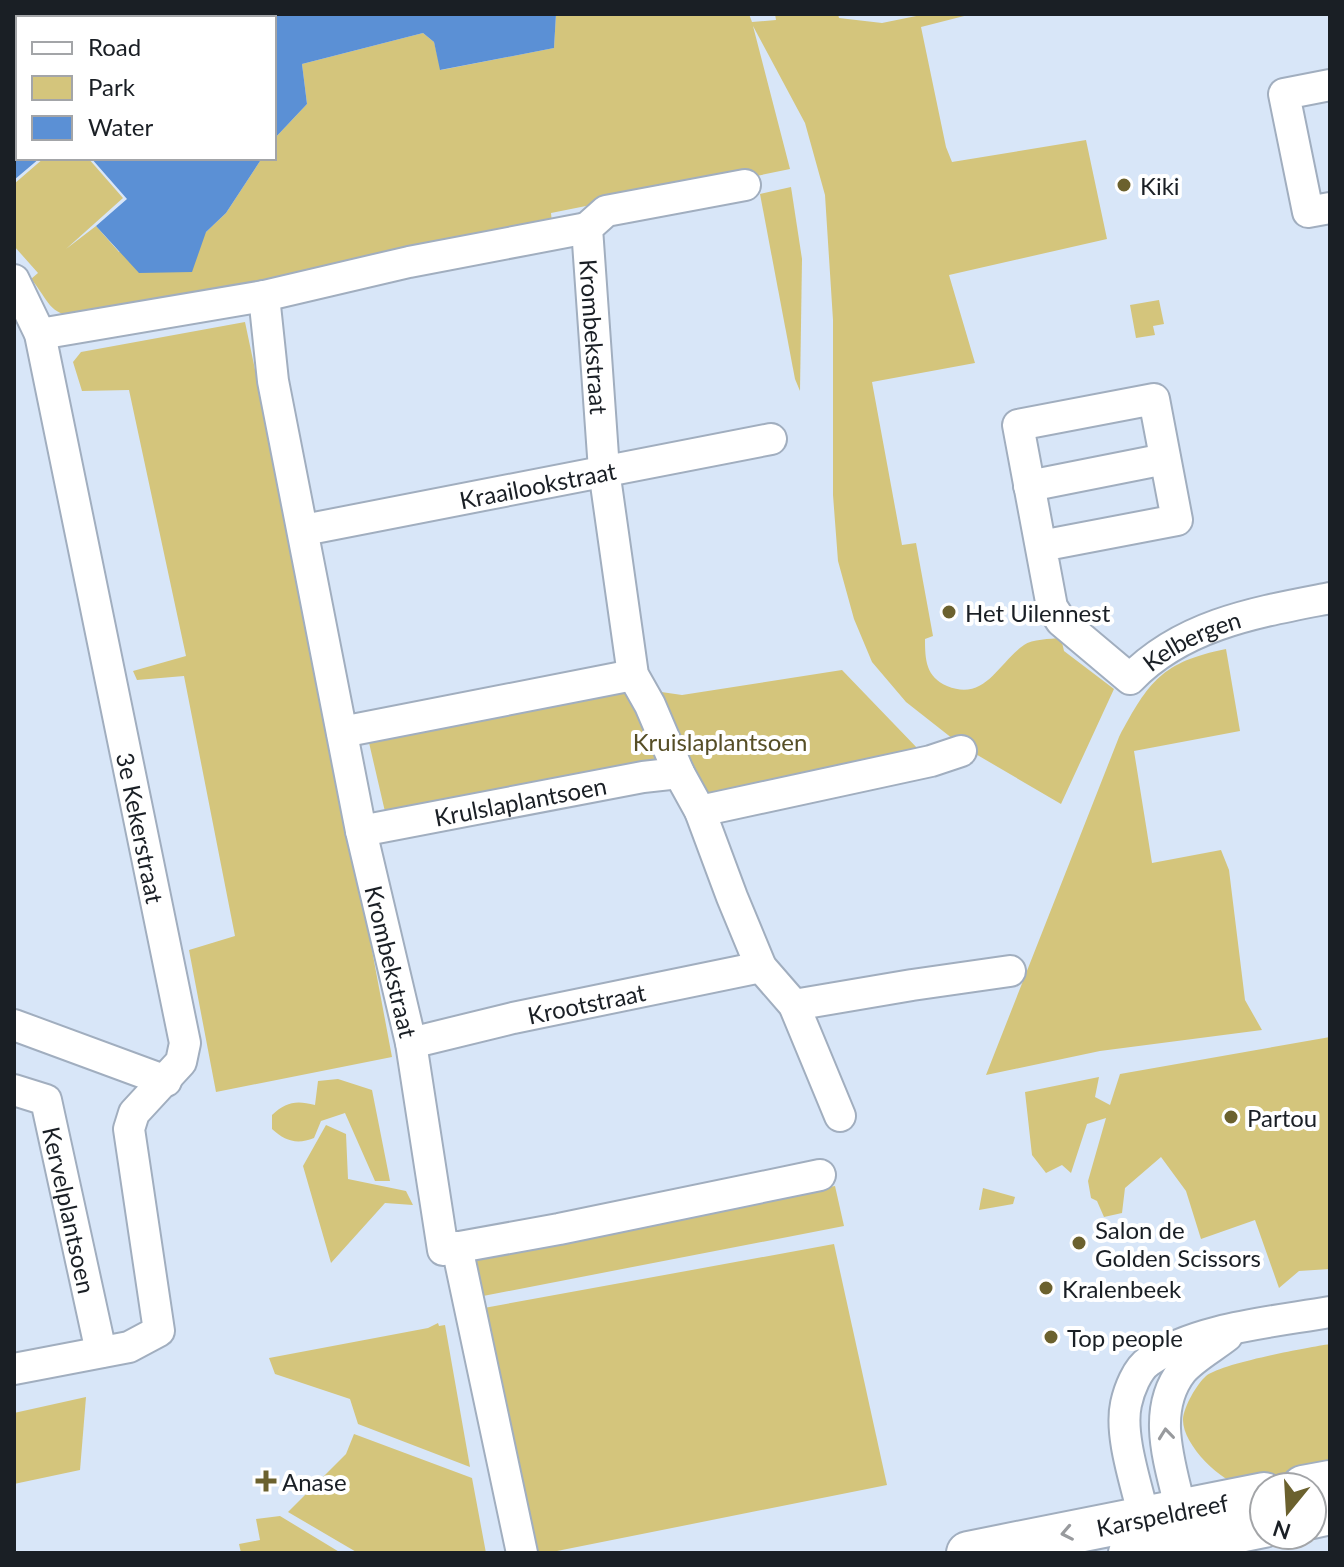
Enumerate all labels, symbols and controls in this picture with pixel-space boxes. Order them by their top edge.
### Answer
legend [16,16,276,160]
text: Road [88,32,141,61]
text: Park [88,72,136,101]
text: Water [88,112,153,141]
place label: Kiki [1140,171,1180,200]
marker: Kiki [1115,176,1133,194]
street label: Krombekstraat [575,258,615,416]
street label: Kraailookstraat [457,455,619,514]
place label: Het Uilennest [965,598,1111,627]
marker: Het Uilennest [940,603,958,621]
street label: Kelbergen [1136,604,1244,676]
park label: Kruislaplantsoen [633,727,807,756]
street label: 3e Kekerstraat [111,750,171,906]
street label: Krulslaplantsoen [432,770,609,831]
street label: Krombekstraat [360,882,424,1041]
street label: Krootstraat [525,977,648,1029]
place label: Partou [1247,1103,1317,1132]
marker: Partou [1222,1108,1240,1126]
street label: Kervelplantsoen [38,1124,102,1296]
place label: Salon de Golden Scissors [1095,1215,1261,1272]
marker: Salon de Golden Scissors [1070,1234,1088,1252]
place label: Kralenbeek [1062,1274,1182,1303]
marker: Kralenbeek [1037,1279,1055,1297]
place label: Top people [1067,1323,1183,1352]
marker: Top people [1042,1328,1060,1346]
one-way arrow [1158,1428,1175,1441]
place label: Anase [282,1467,347,1496]
north arrow [1248,1471,1328,1551]
marker: Anase [257,1472,275,1490]
street label: Karspeldreef [1094,1487,1231,1542]
text: N [1269,1515,1294,1546]
one-way arrow [1061,1524,1074,1541]

